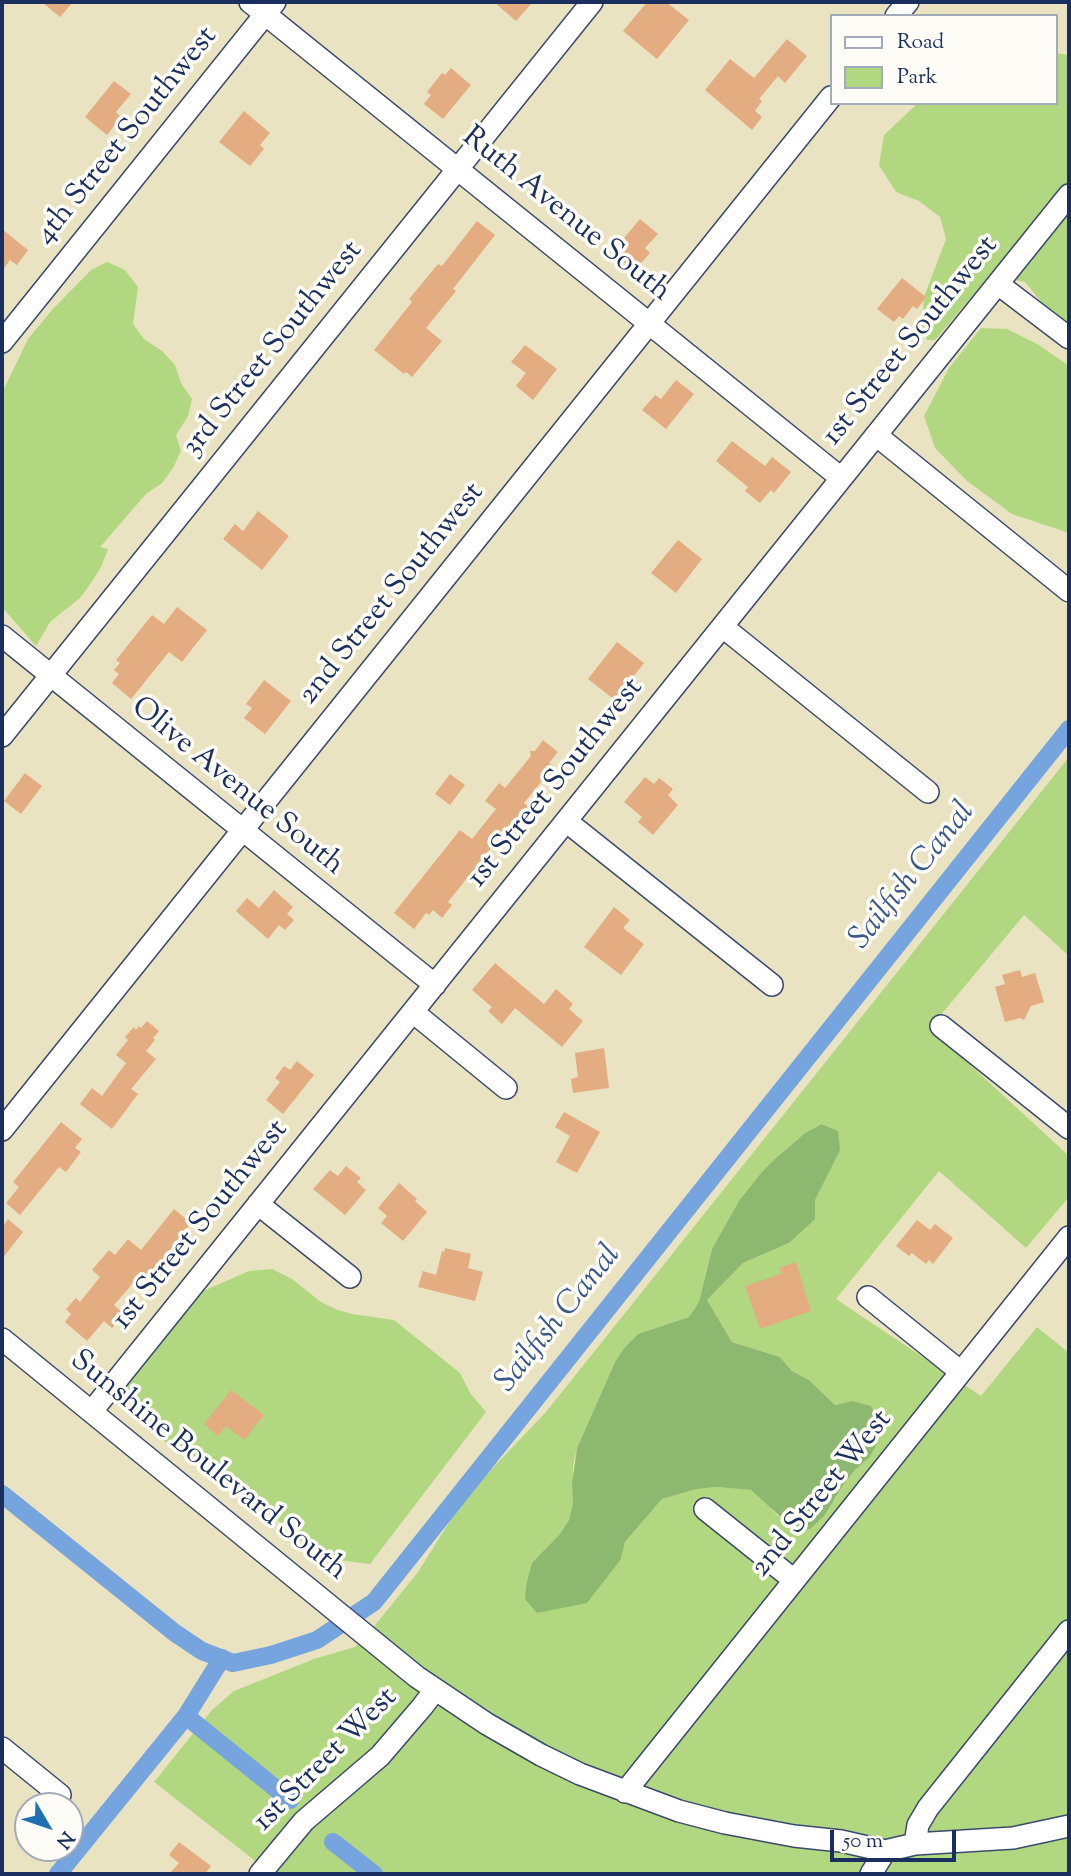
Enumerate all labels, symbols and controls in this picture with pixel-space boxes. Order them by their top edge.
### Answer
legend [830,14,1057,105]
street label: 4th Street Southwest [29,21,227,253]
text: Road [897,28,944,58]
text: Park [897,63,937,93]
street label: Ruth Avenue South [453,121,677,311]
street label: 1st Street Southwest [816,230,1008,454]
street label: 3rd Street Southwest [176,235,372,465]
street label: 2nd Street Southwest [292,477,494,713]
street label: 1st Street Southwest [461,672,653,896]
street label: Olive Avenue South [122,691,350,885]
water label: Sailfish Canal [843,796,985,958]
street label: 1st Street Southwest [106,1114,298,1338]
water label: Sailfish Canal [489,1239,631,1401]
street label: Sunshine Boulevard South [61,1344,353,1590]
street label: 2nd Street West [744,1404,902,1586]
street label: 1st Street West [247,1681,407,1841]
north arrow [14,1792,84,1862]
scale bar [833,1816,959,1860]
text: N [49,1825,79,1854]
text: 50 m [843,1827,883,1857]

